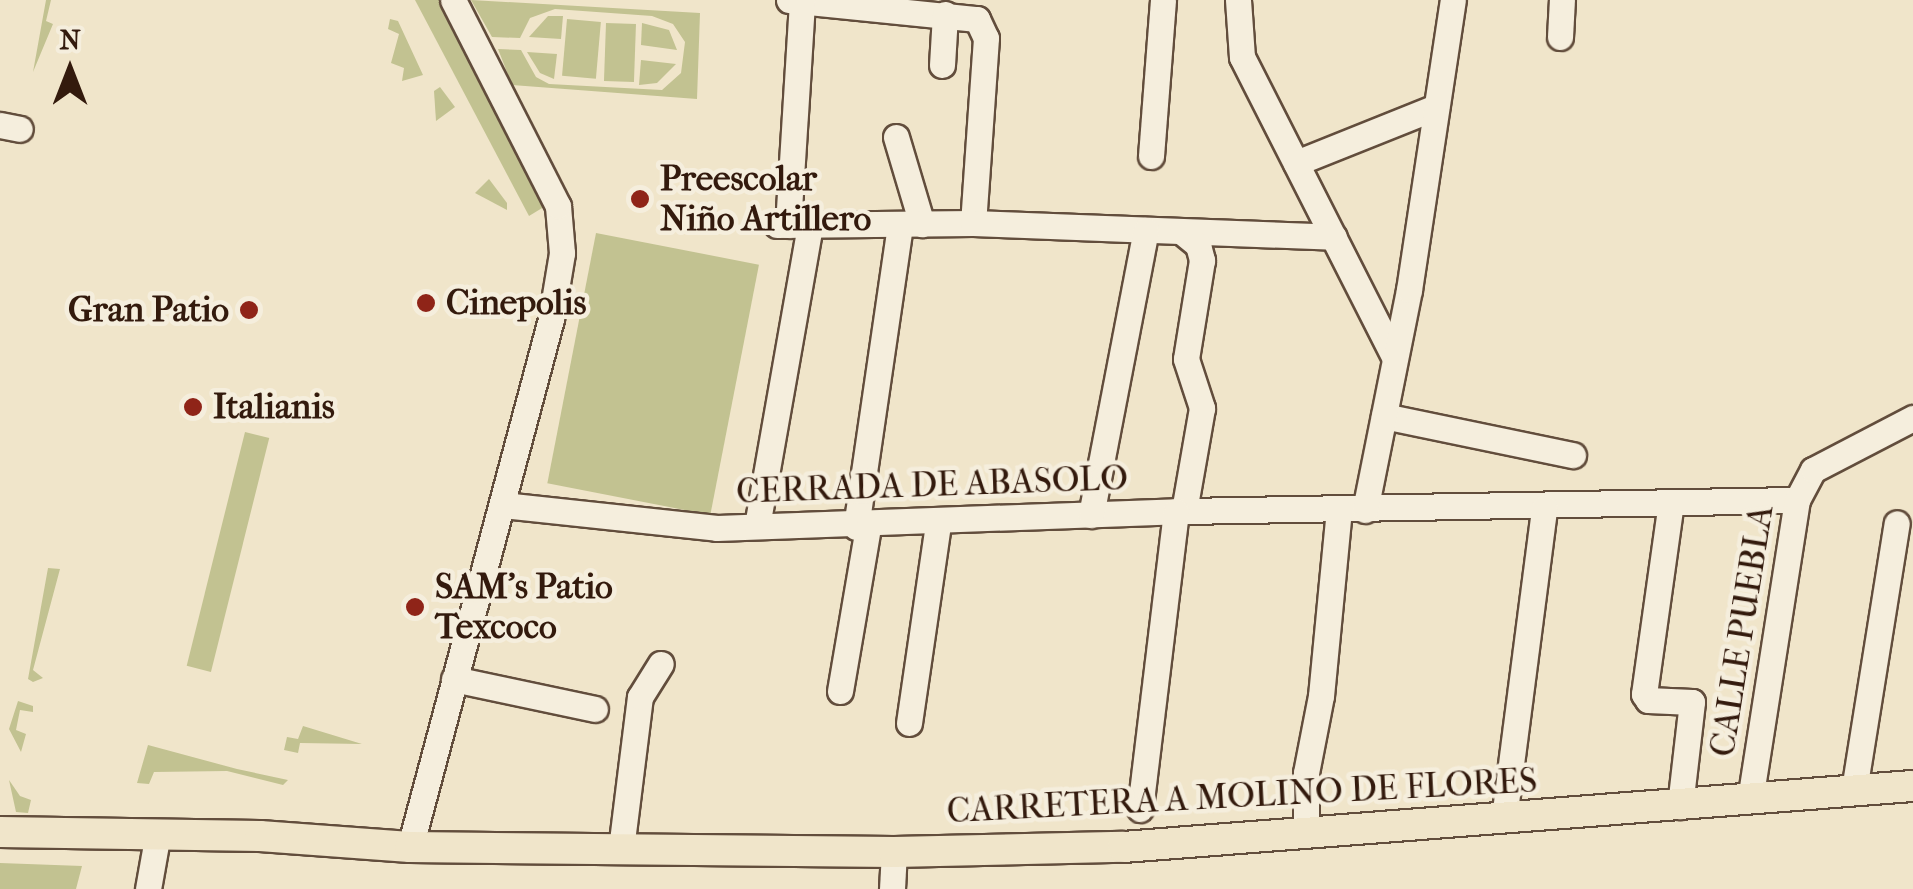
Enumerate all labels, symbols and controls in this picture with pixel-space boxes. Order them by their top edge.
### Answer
north arrow [20,20,120,120]
text: N [59,23,81,56]
place label: Preescolar Niño Artillero [660,158,871,240]
marker: Preescolar Niño Artillero [629,188,651,210]
place label: Cinepolis [446,282,587,324]
place label: Gran Patio [68,289,229,331]
marker: Cinepolis [415,292,437,314]
marker: Gran Patio [238,299,260,321]
place label: Italianis [213,386,335,428]
marker: Italianis [182,396,204,418]
street label: CERRADA DE ABASOLO [735,457,1129,513]
street label: CALLE PUEBLA [1701,502,1783,760]
place label: SAM's Patio Texcoco [435,566,613,648]
marker: SAM's Patio Texcoco [404,596,426,618]
street label: CARRETERA A MOLINO DE FLORES [946,760,1538,832]

